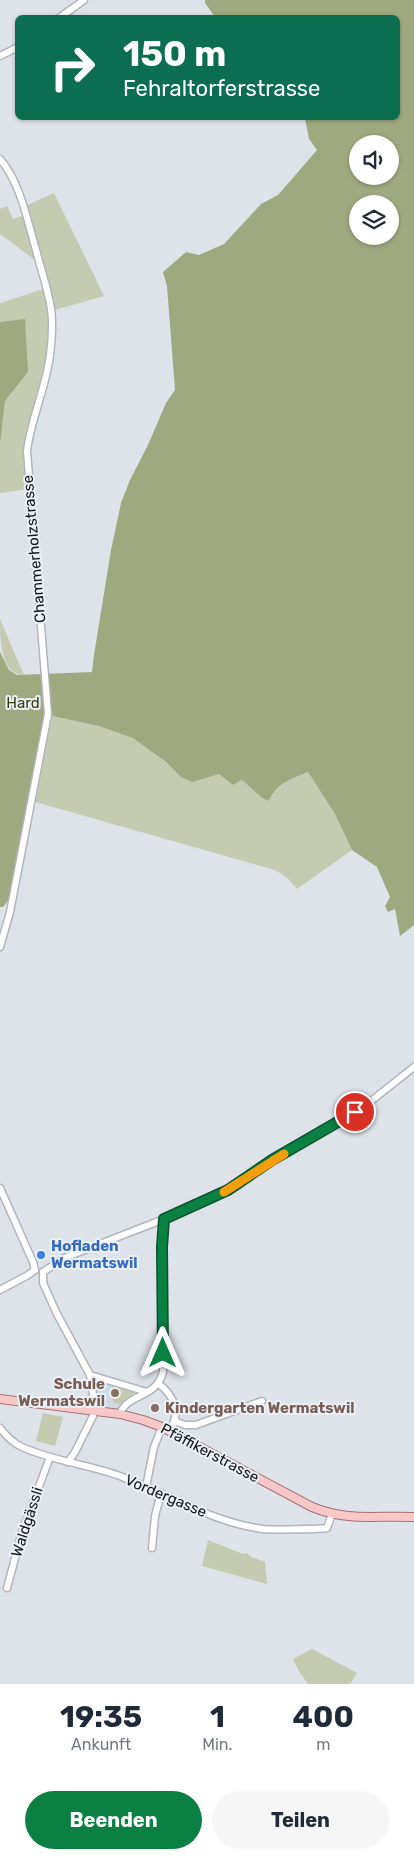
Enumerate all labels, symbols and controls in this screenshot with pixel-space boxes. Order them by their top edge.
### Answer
text: 150 m [123,33,226,75]
icon: right [40,35,105,100]
text: Fehraltorferstrasse [123,75,320,102]
map controls [349,135,399,245]
button: sound [349,135,399,185]
button: layers [349,195,399,245]
street label: Chammerholzstrasse [19,474,49,624]
park label: Hard [6,694,40,712]
pin [334,1091,376,1133]
icon: arrive [341,1098,369,1126]
place label: Hofladen Wermatswil [51,1237,138,1272]
marker: Hofladen Wermatswil [35,1249,47,1261]
position arrow [136,1326,188,1378]
place label: Schule Wermatswil [18,1375,105,1410]
marker: Schule Wermatswil [109,1387,121,1399]
place label: Kindergarten Wermatswil [165,1399,354,1417]
marker: Kindergarten Wermatswil [149,1402,161,1414]
street label: Pfäffikerstrasse [158,1419,262,1487]
street label: Vordergasse [122,1471,210,1521]
street label: Waldgässli [7,1485,47,1559]
text: 19:35 [60,1699,142,1735]
text: 1 [210,1699,225,1735]
text: 400 [293,1699,354,1735]
text: Ankunft [71,1735,131,1754]
text: Min. [202,1735,233,1754]
text: m [316,1735,330,1754]
button: Beenden [25,1791,202,1849]
button: Teilen [212,1791,389,1849]

